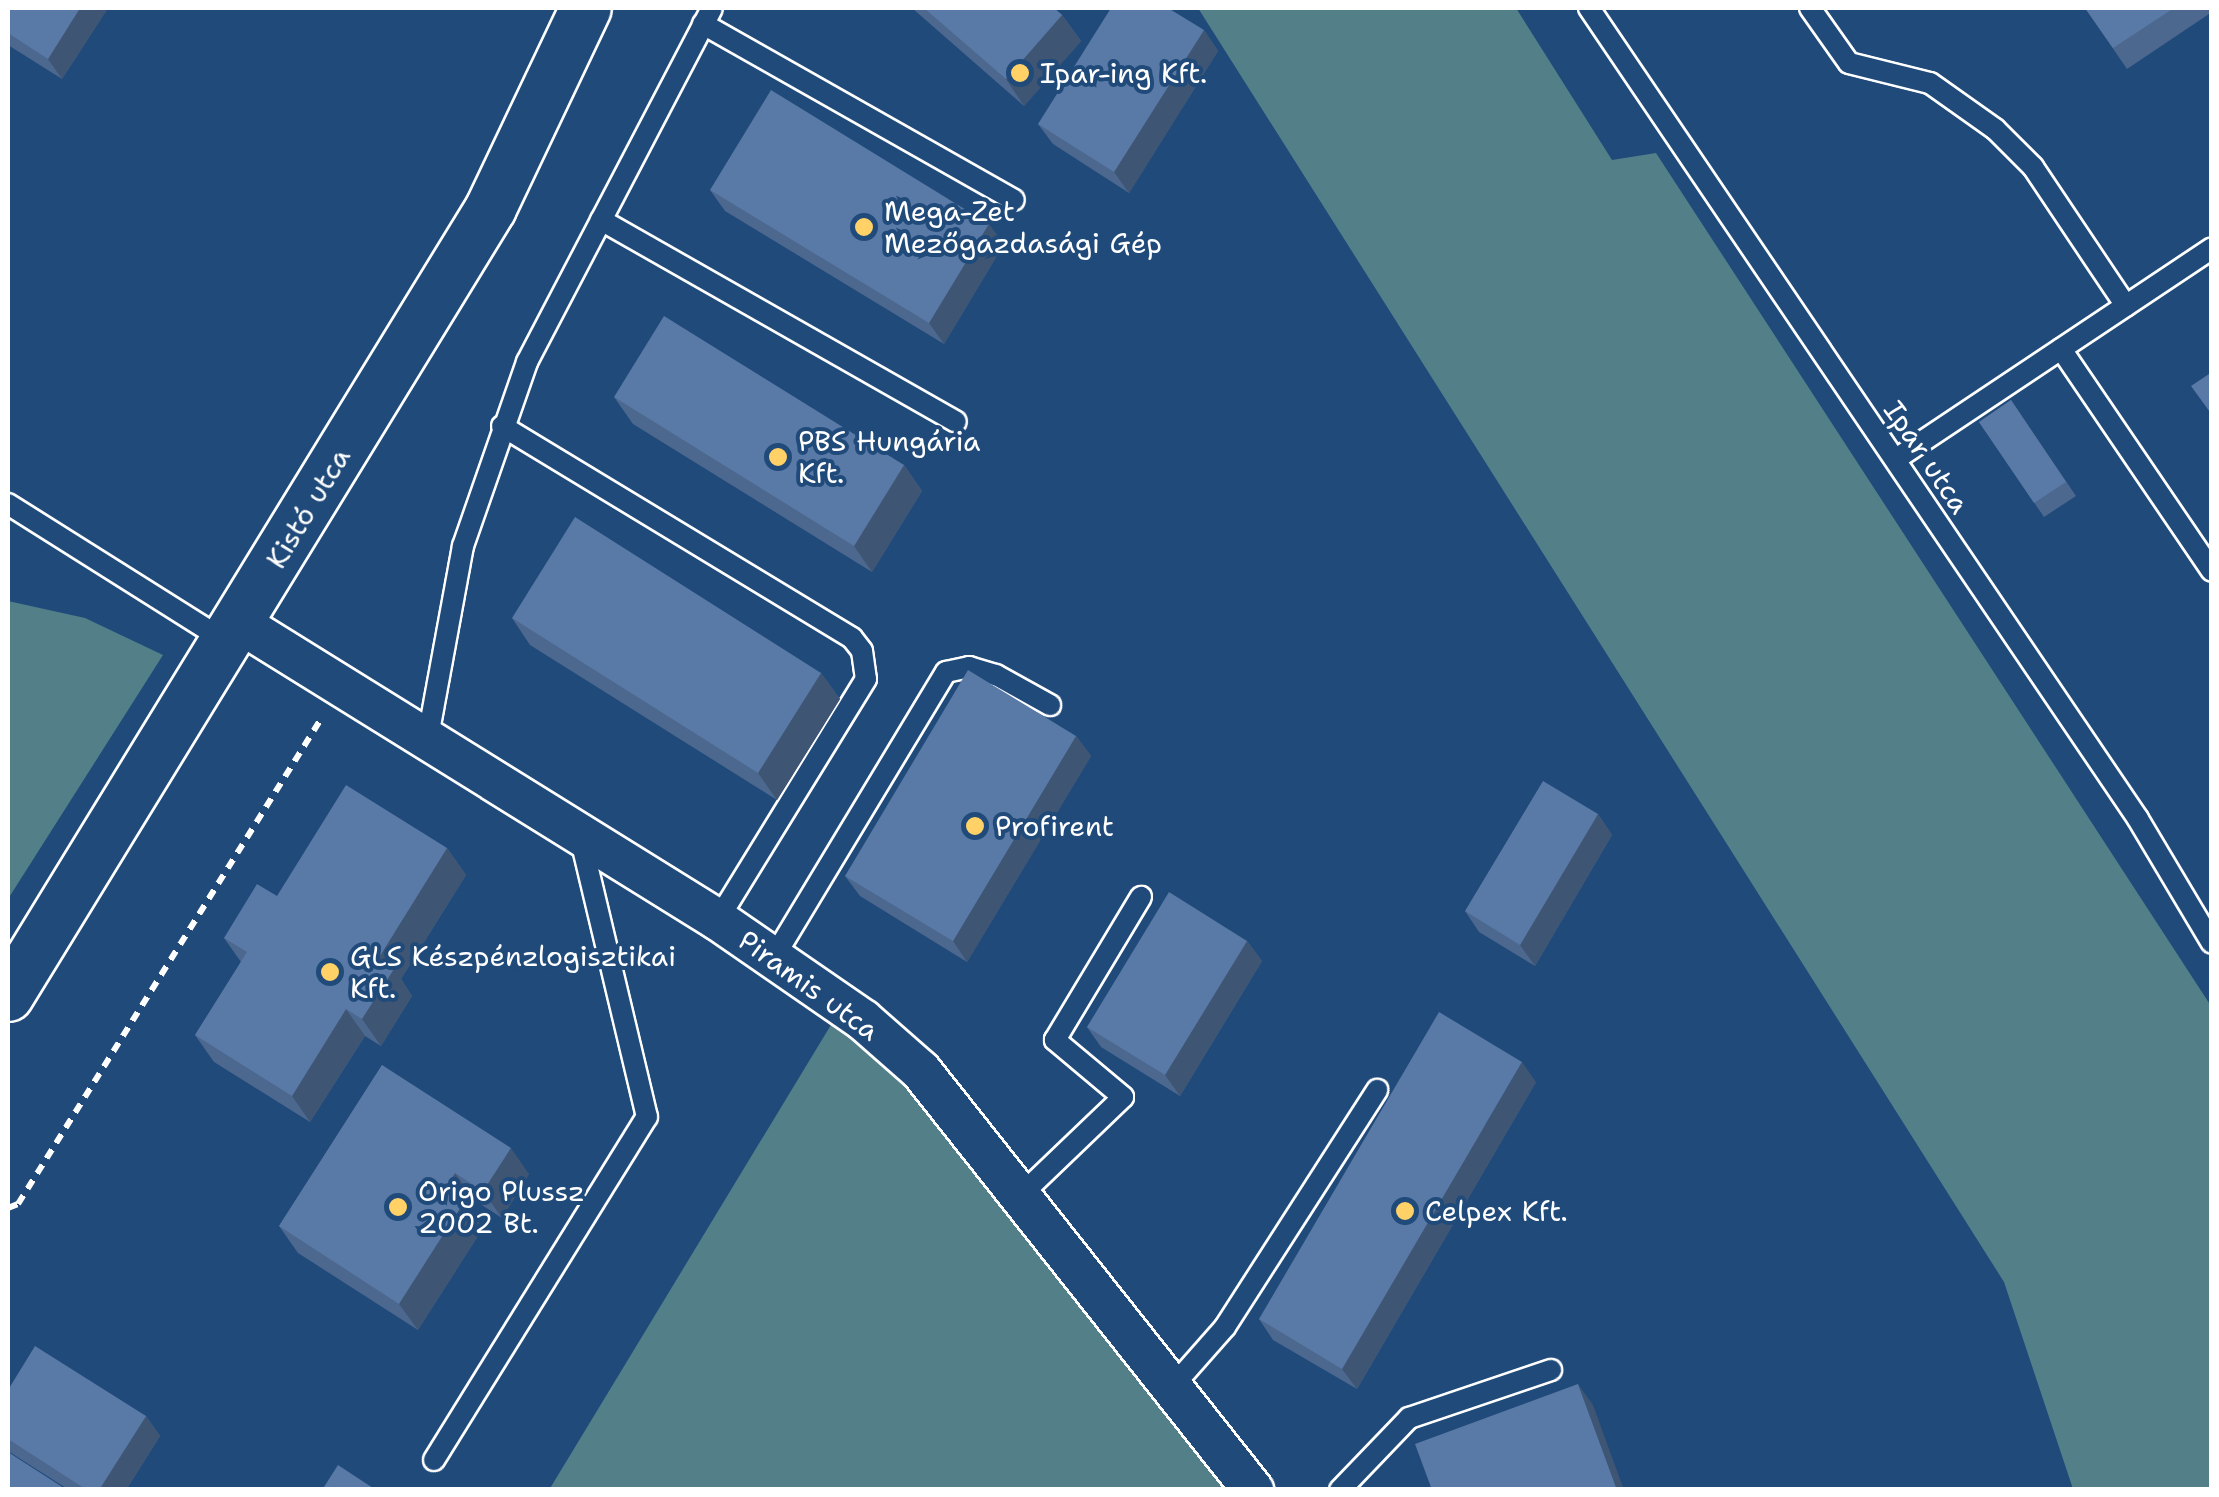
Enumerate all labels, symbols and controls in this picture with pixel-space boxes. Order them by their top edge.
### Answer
place label: Ipar-ing Kft. [1040,56,1207,90]
marker: Ipar-ing Kft. [1009,62,1031,84]
place label: Mega-Zet Mezőgazdasági Gép [884,194,1162,260]
marker: Mega-Zet Mezőgazdasági Gép [853,216,875,238]
street label: Ipar utca [1877,394,1977,520]
place label: PBS Hungária Kft. [798,424,981,490]
street label: Kistó utca [259,442,357,574]
marker: PBS Hungária Kft. [767,446,789,468]
place label: Profirent [995,809,1114,843]
marker: Profirent [964,815,986,837]
street label: Piramis utca [732,923,886,1047]
place label: GLS Készpénzlogisztikai Kft. [350,939,676,1005]
marker: GLS Készpénzlogisztikai Kft. [319,961,341,983]
place label: Origo Plussz 2002 Bt. [418,1174,585,1240]
place label: Celpex Kft. [1425,1194,1568,1228]
marker: Origo Plussz 2002 Bt. [387,1196,409,1218]
marker: Celpex Kft. [1394,1200,1416,1222]

